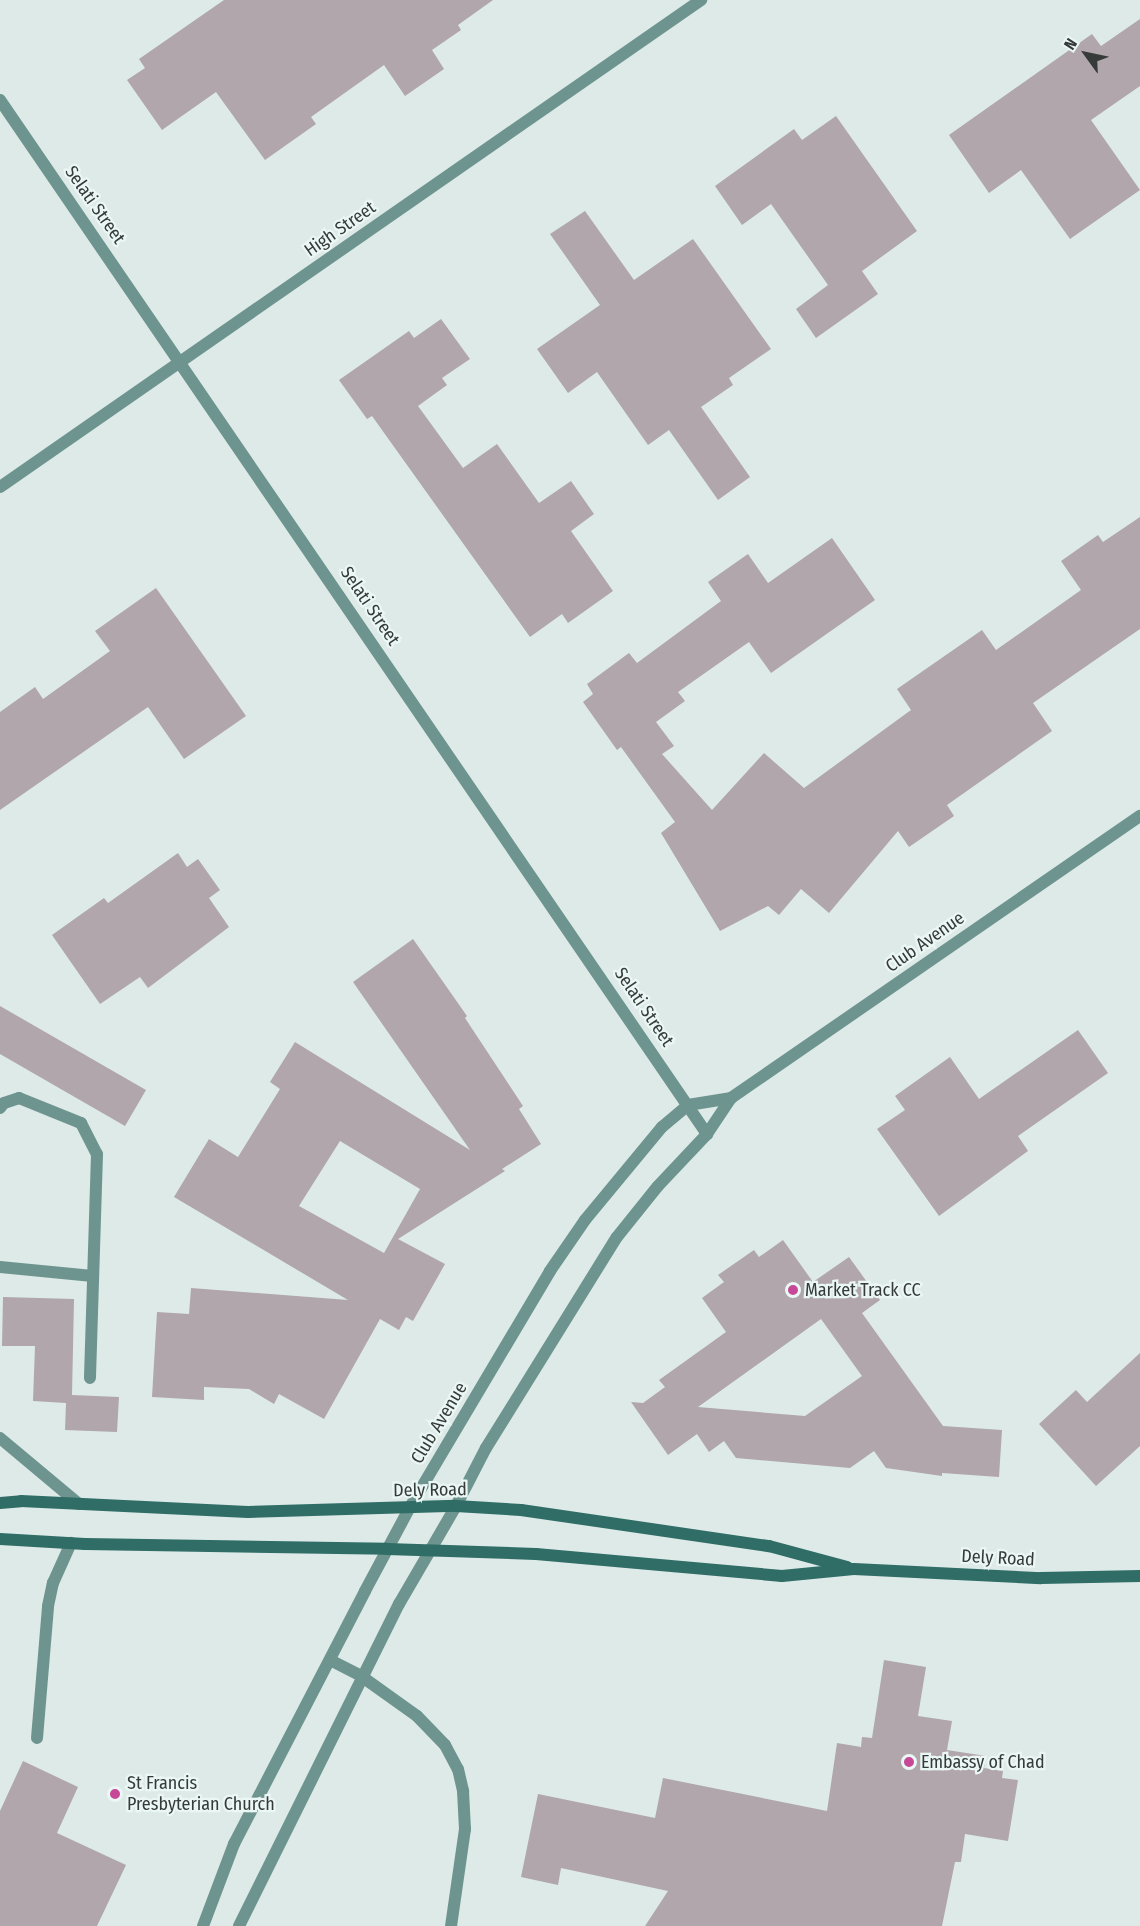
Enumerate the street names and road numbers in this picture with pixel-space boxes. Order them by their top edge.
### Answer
street label: Selati Street [60,162,130,248]
street label: High Street [300,197,380,261]
street label: Selati Street [336,563,404,649]
street label: Club Avenue [882,907,968,977]
street label: Selati Street [610,964,678,1050]
street label: Club Avenue [406,1378,472,1468]
street label: Dely Road [393,1479,467,1501]
street label: Dely Road [961,1545,1035,1571]

